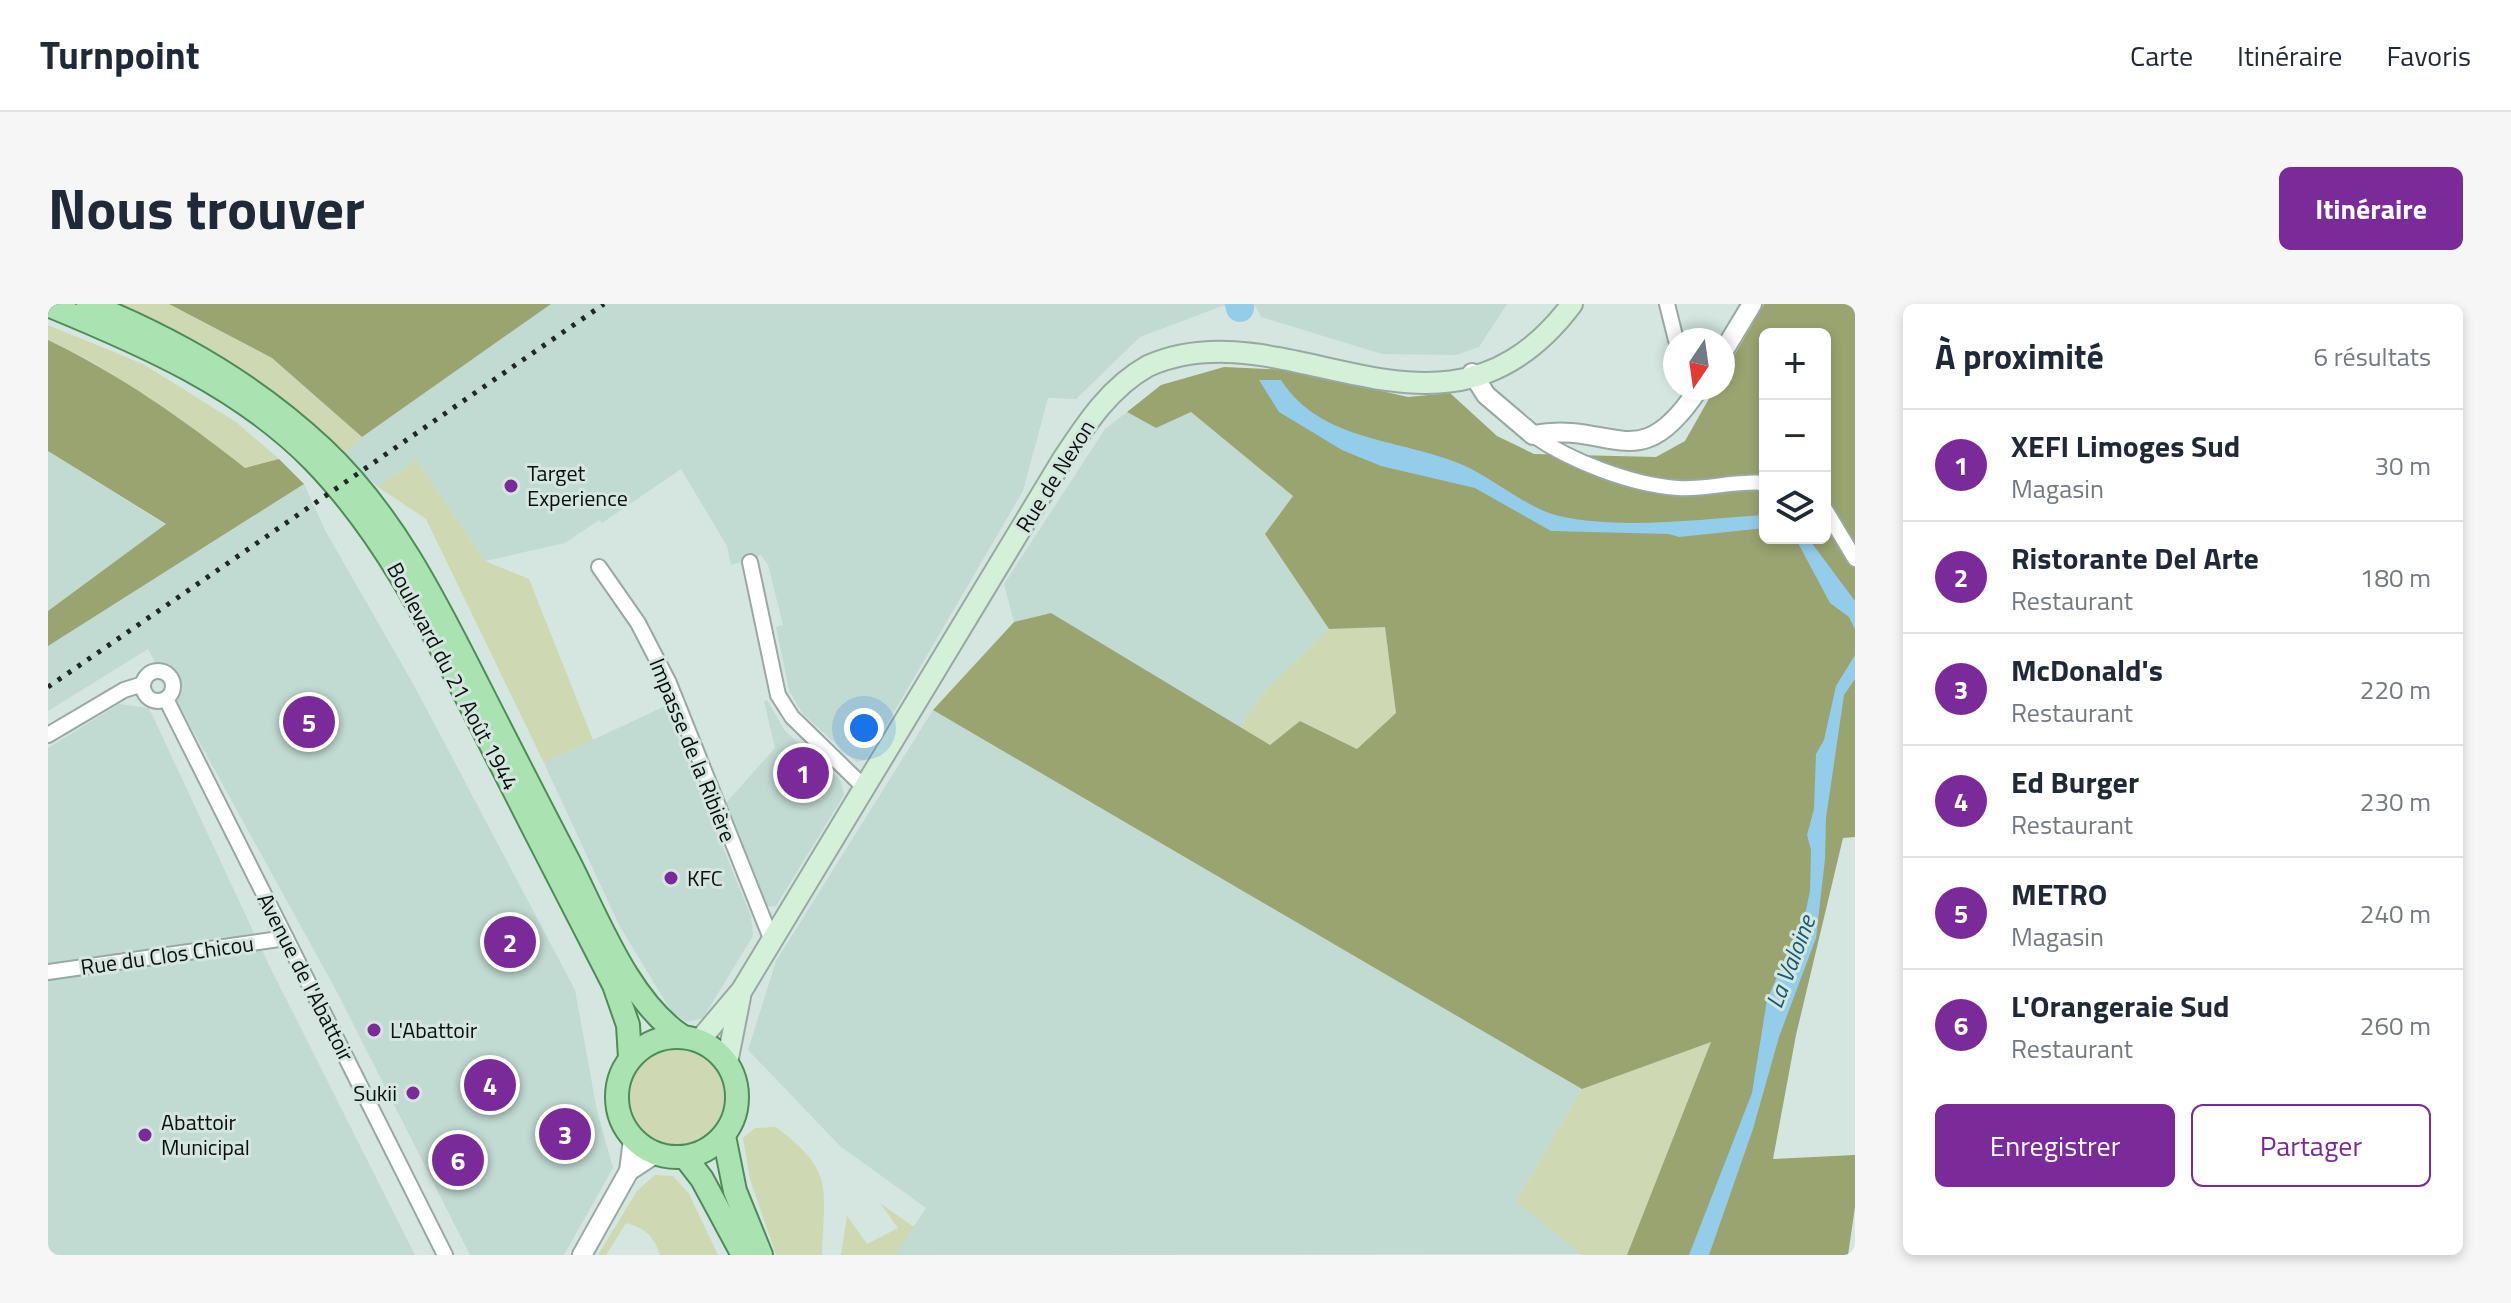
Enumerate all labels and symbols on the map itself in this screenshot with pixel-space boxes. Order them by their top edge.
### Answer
north arrow [1663,328,1735,400]
street label: Rue de Nexon [1007,413,1103,539]
place label: Target Experience [527,456,628,515]
marker: Target Experience [502,477,520,495]
street label: Boulevard du 21 Août 1944 [378,556,528,796]
street label: Impasse de la Ribière [641,653,745,847]
pin: 5 [283,692,335,752]
your location [844,708,884,748]
pin: 1 [777,743,829,803]
place label: KFC [687,861,723,895]
marker: KFC [662,869,680,887]
street label: Avenue de l'Abattoir [249,887,363,1068]
water label: La Valoine [1756,908,1825,1013]
pin: 2 [484,912,536,972]
street label: Rue du Clos Chicou [78,926,256,984]
place label: L'Abattoir [390,1013,478,1047]
marker: L'Abattoir [365,1021,383,1039]
pin: 4 [464,1055,516,1115]
place label: Sukii [353,1076,397,1110]
marker: Sukii [404,1084,422,1102]
pin: 3 [539,1104,591,1164]
place label: Abattoir Municipal [161,1105,250,1164]
marker: Abattoir Municipal [136,1126,154,1144]
pin: 6 [432,1130,484,1190]

